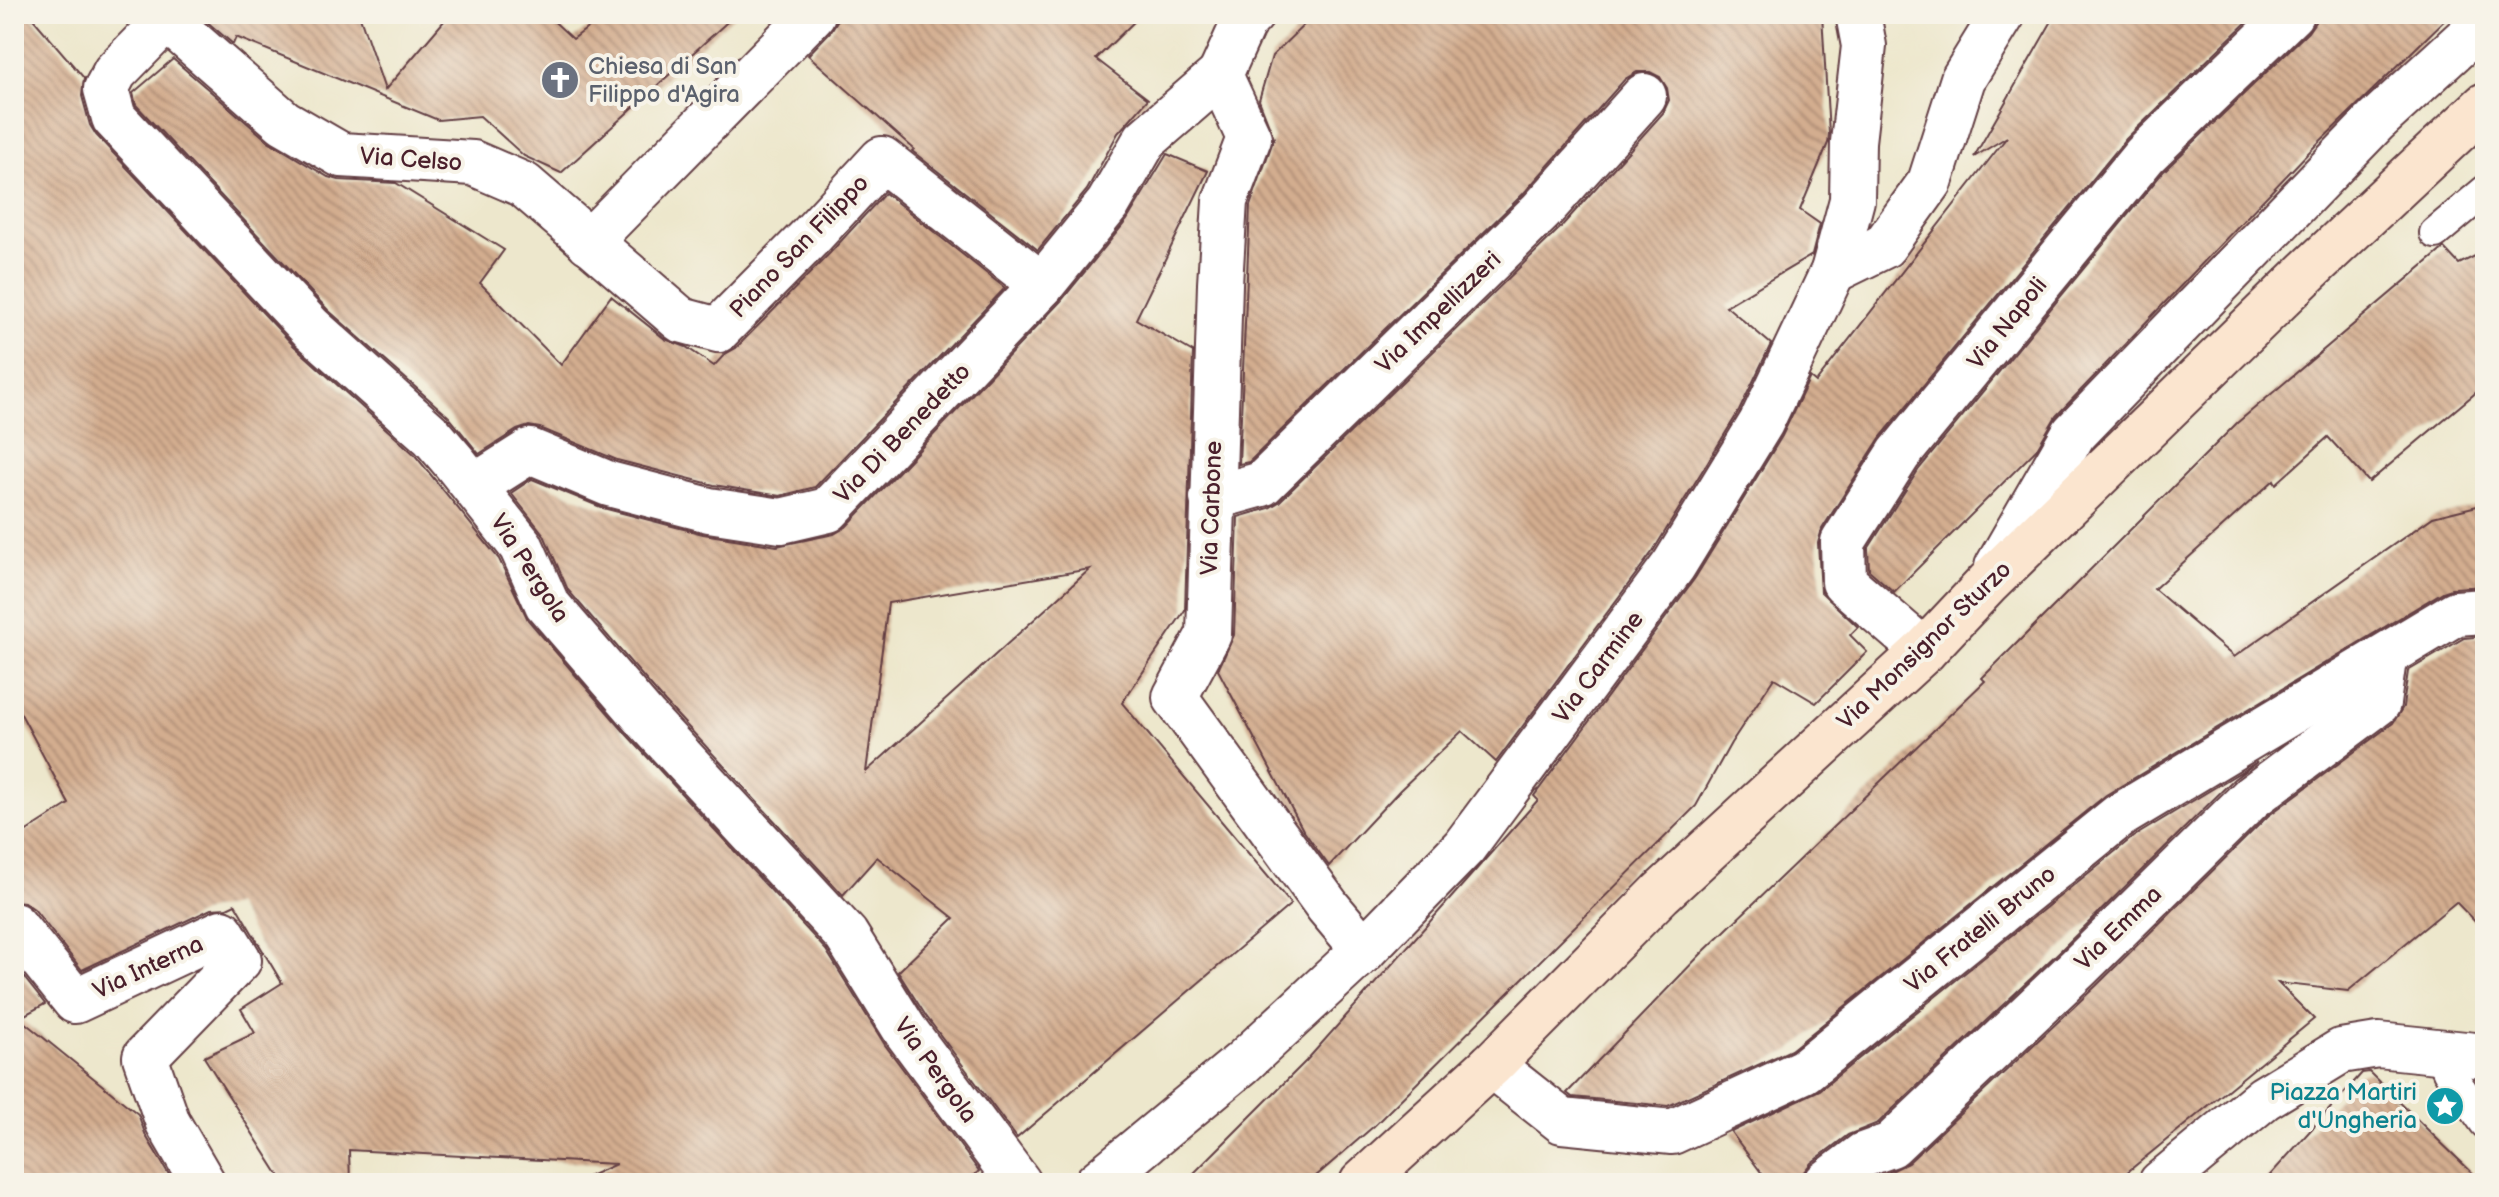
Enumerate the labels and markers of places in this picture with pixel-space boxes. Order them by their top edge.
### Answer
place label: Chiesa di San Filippo d'Agira [588,52,740,109]
church icon: Chiesa di San Filippo d'Agira [539,59,581,101]
place label: Piazza Martiri d'Ungheria [2269,1078,2417,1135]
place icon: Piazza Martiri d'Ungheria [2424,1085,2466,1127]

